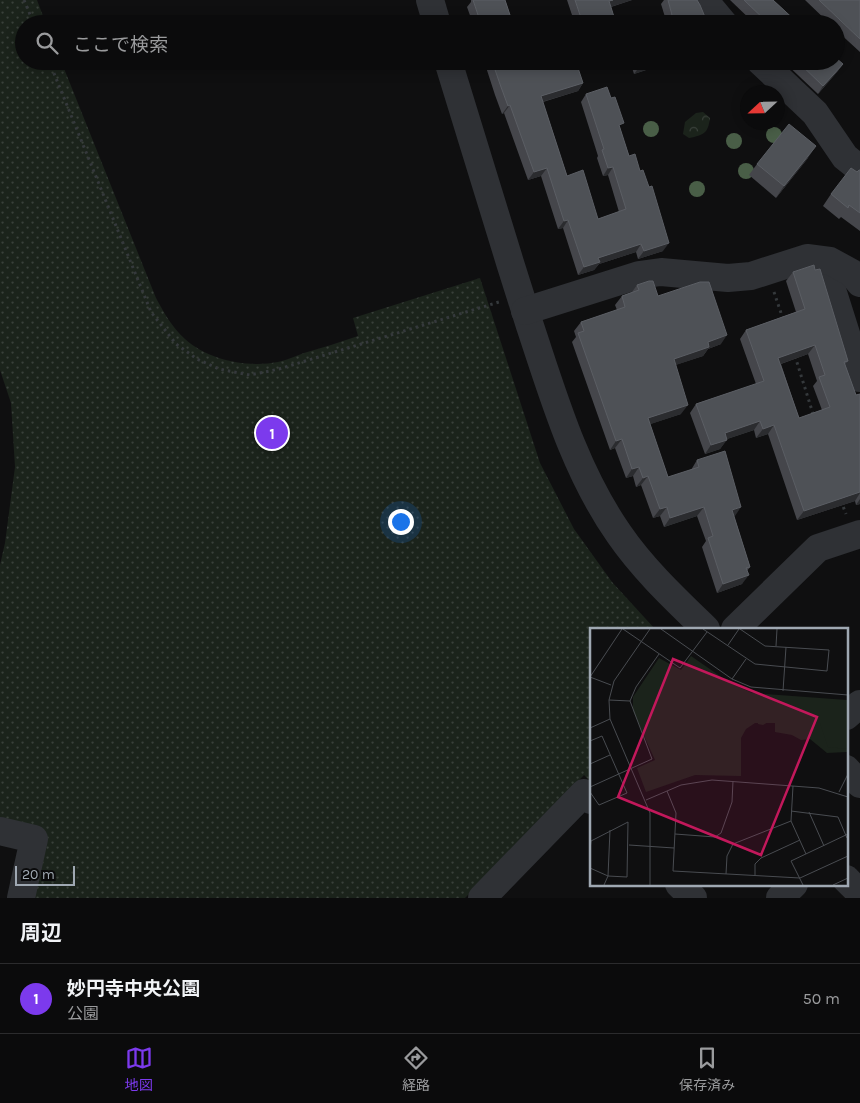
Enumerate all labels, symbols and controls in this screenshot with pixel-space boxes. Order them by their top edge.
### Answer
search box [15,15,845,70]
icon: search [33,29,61,57]
text: ここで検索 [73,34,168,56]
north arrow [740,85,785,130]
pin: 1 [256,414,288,452]
your location [388,509,414,535]
inset map [590,628,848,886]
scale bar [15,863,75,886]
text: 20 m [22,866,55,883]
text: 周辺 [20,921,62,945]
text: 妙円寺中央公園 [67,978,200,1000]
text: 1 [33,989,39,1008]
text: 50 m [803,989,840,1008]
text: 公園 [67,1004,99,1023]
tab: 地図 [125,1044,153,1094]
tab: 経路 [402,1044,430,1094]
tab: 保存済み [679,1044,735,1094]

